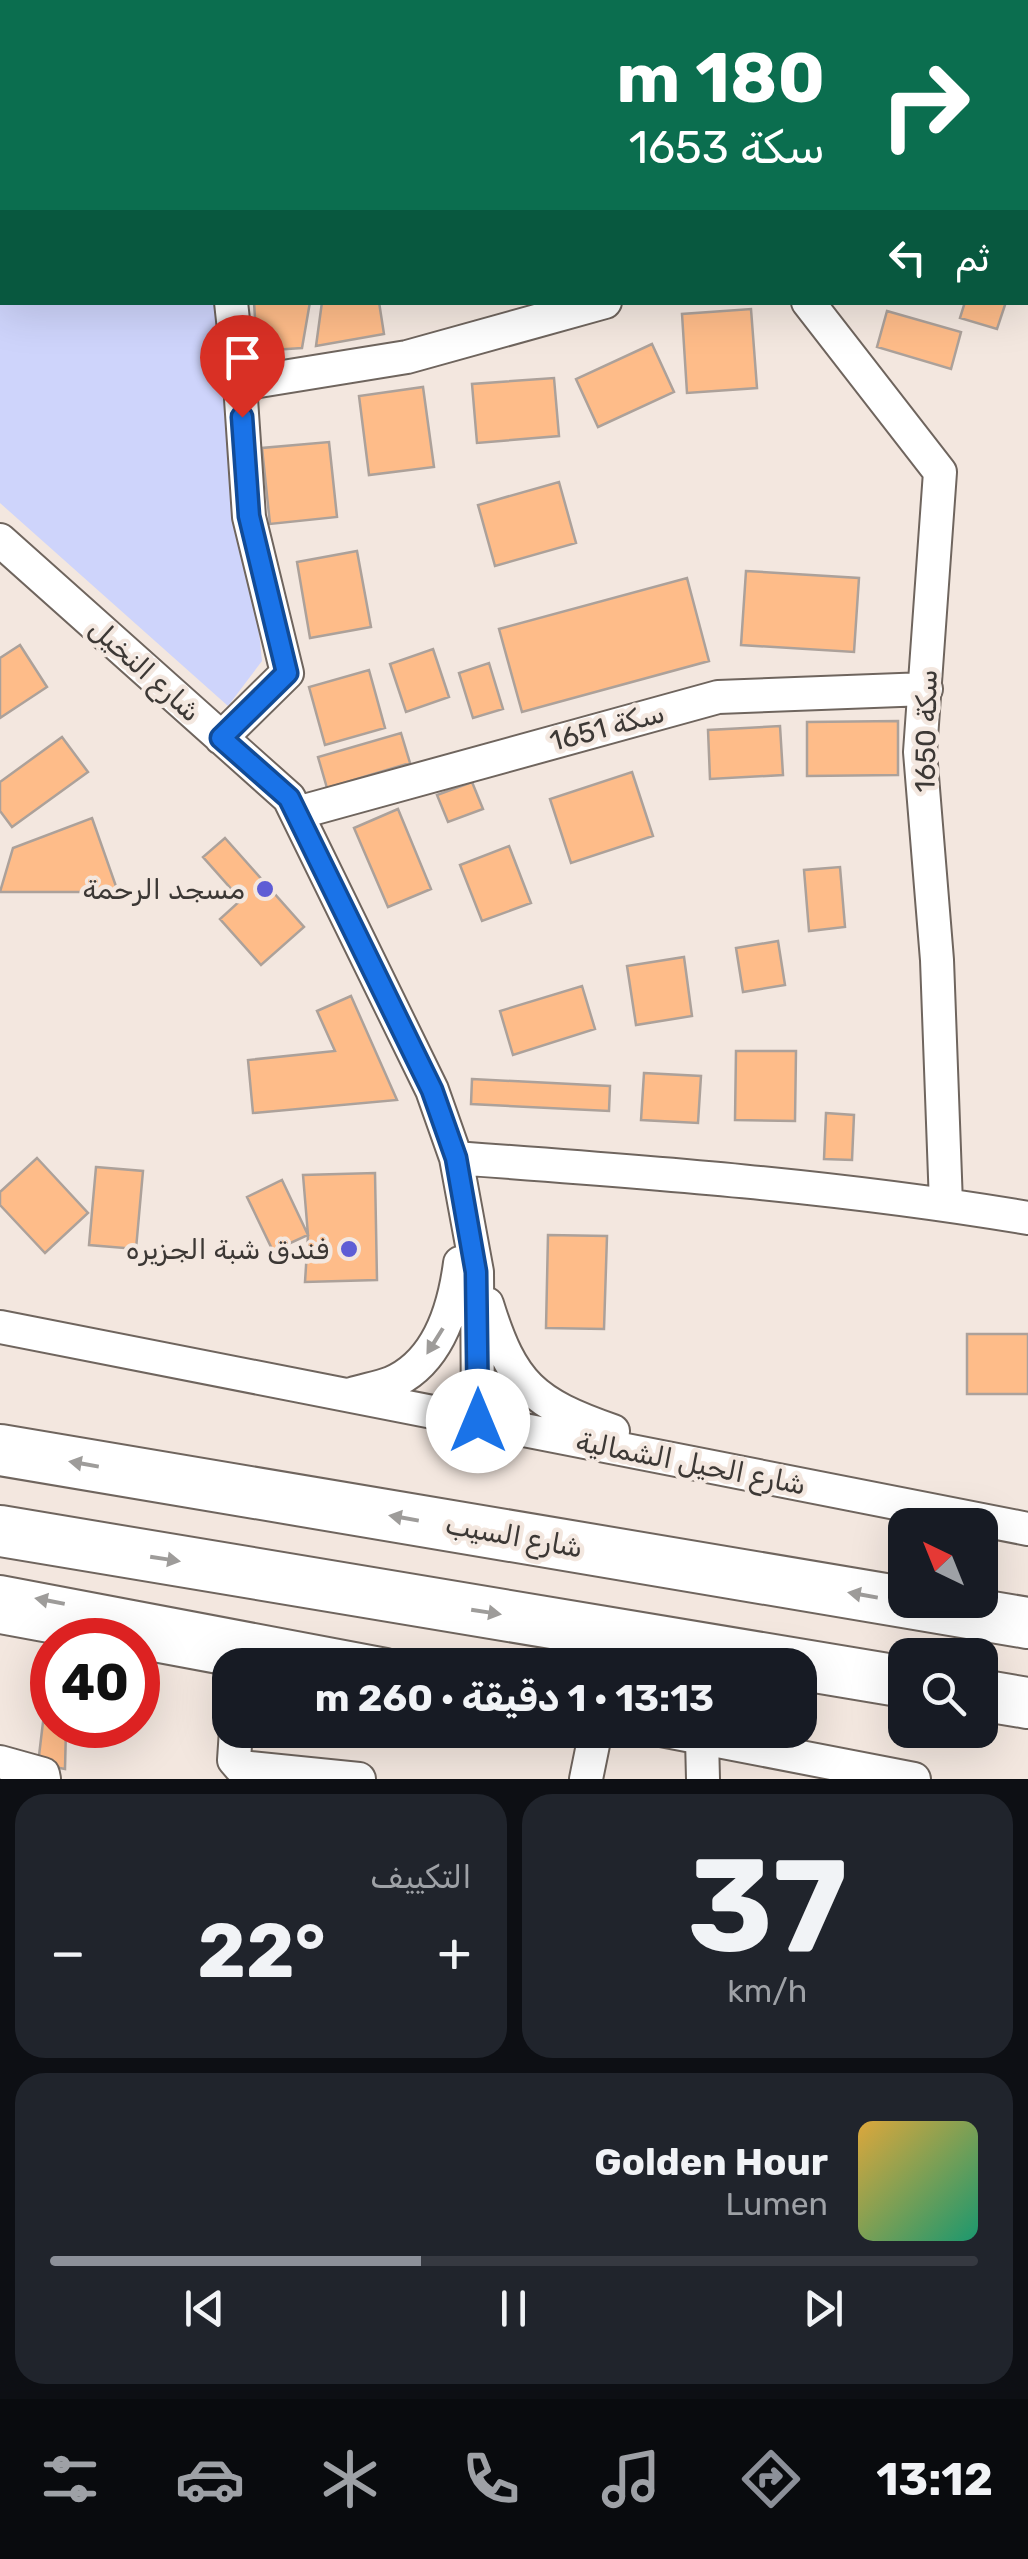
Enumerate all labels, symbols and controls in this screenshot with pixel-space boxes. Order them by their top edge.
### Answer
text: 180 m [616,37,825,120]
icon: right [860,40,990,170]
text: سكة 1653 [629,121,825,174]
icon: left [880,230,935,285]
text: ثم [955,235,990,281]
pin [200,315,285,418]
icon: arrive [215,330,270,385]
street label: شارع النخيل [81,611,207,731]
street label: سكة 1650 [908,669,944,793]
street label: سكة 1651 [546,696,668,758]
place label: مسجد الرحمة [82,873,245,906]
marker: مسجد الرحمة [254,878,276,900]
place label: فندق شبة الجزيره [126,1233,329,1266]
marker: فندق شبة الجزيره [338,1238,360,1260]
one-way arrow [426,1327,444,1354]
position arrow [426,1369,530,1473]
street label: شارع الحيل الشمالية [573,1425,809,1504]
one-way arrow [68,1456,99,1471]
street label: شارع السيب [442,1508,585,1567]
north arrow [888,1508,998,1618]
map controls [888,1508,998,1748]
one-way arrow [388,1510,420,1525]
one-way arrow [150,1552,181,1567]
one-way arrow [847,1587,878,1602]
one-way arrow [33,1593,65,1608]
one-way arrow [471,1605,502,1620]
speed limit sign: 40 [30,1618,160,1748]
button: search [888,1638,998,1748]
text: 13:13 · 1 دقيقة · 260 m [315,1675,714,1721]
text: 37 [687,1829,847,1984]
text: التكييف [370,1858,472,1896]
text: 22° [197,1907,326,1996]
text: − [50,1920,86,1985]
text: + [437,1920,472,1985]
text: km/h [727,1972,807,2010]
text: Golden Hour [594,2139,828,2185]
text: Lumen [725,2185,828,2223]
icon: previous [177,2281,232,2336]
icon: pause [486,2281,541,2336]
icon: next [796,2281,851,2336]
icon: filters [35,2444,105,2514]
icon: car [175,2444,245,2514]
icon: climate [315,2444,385,2514]
icon: phone [456,2444,526,2514]
icon: music [596,2444,666,2514]
icon: directions [736,2444,806,2514]
text: 13:12 [876,2453,993,2506]

